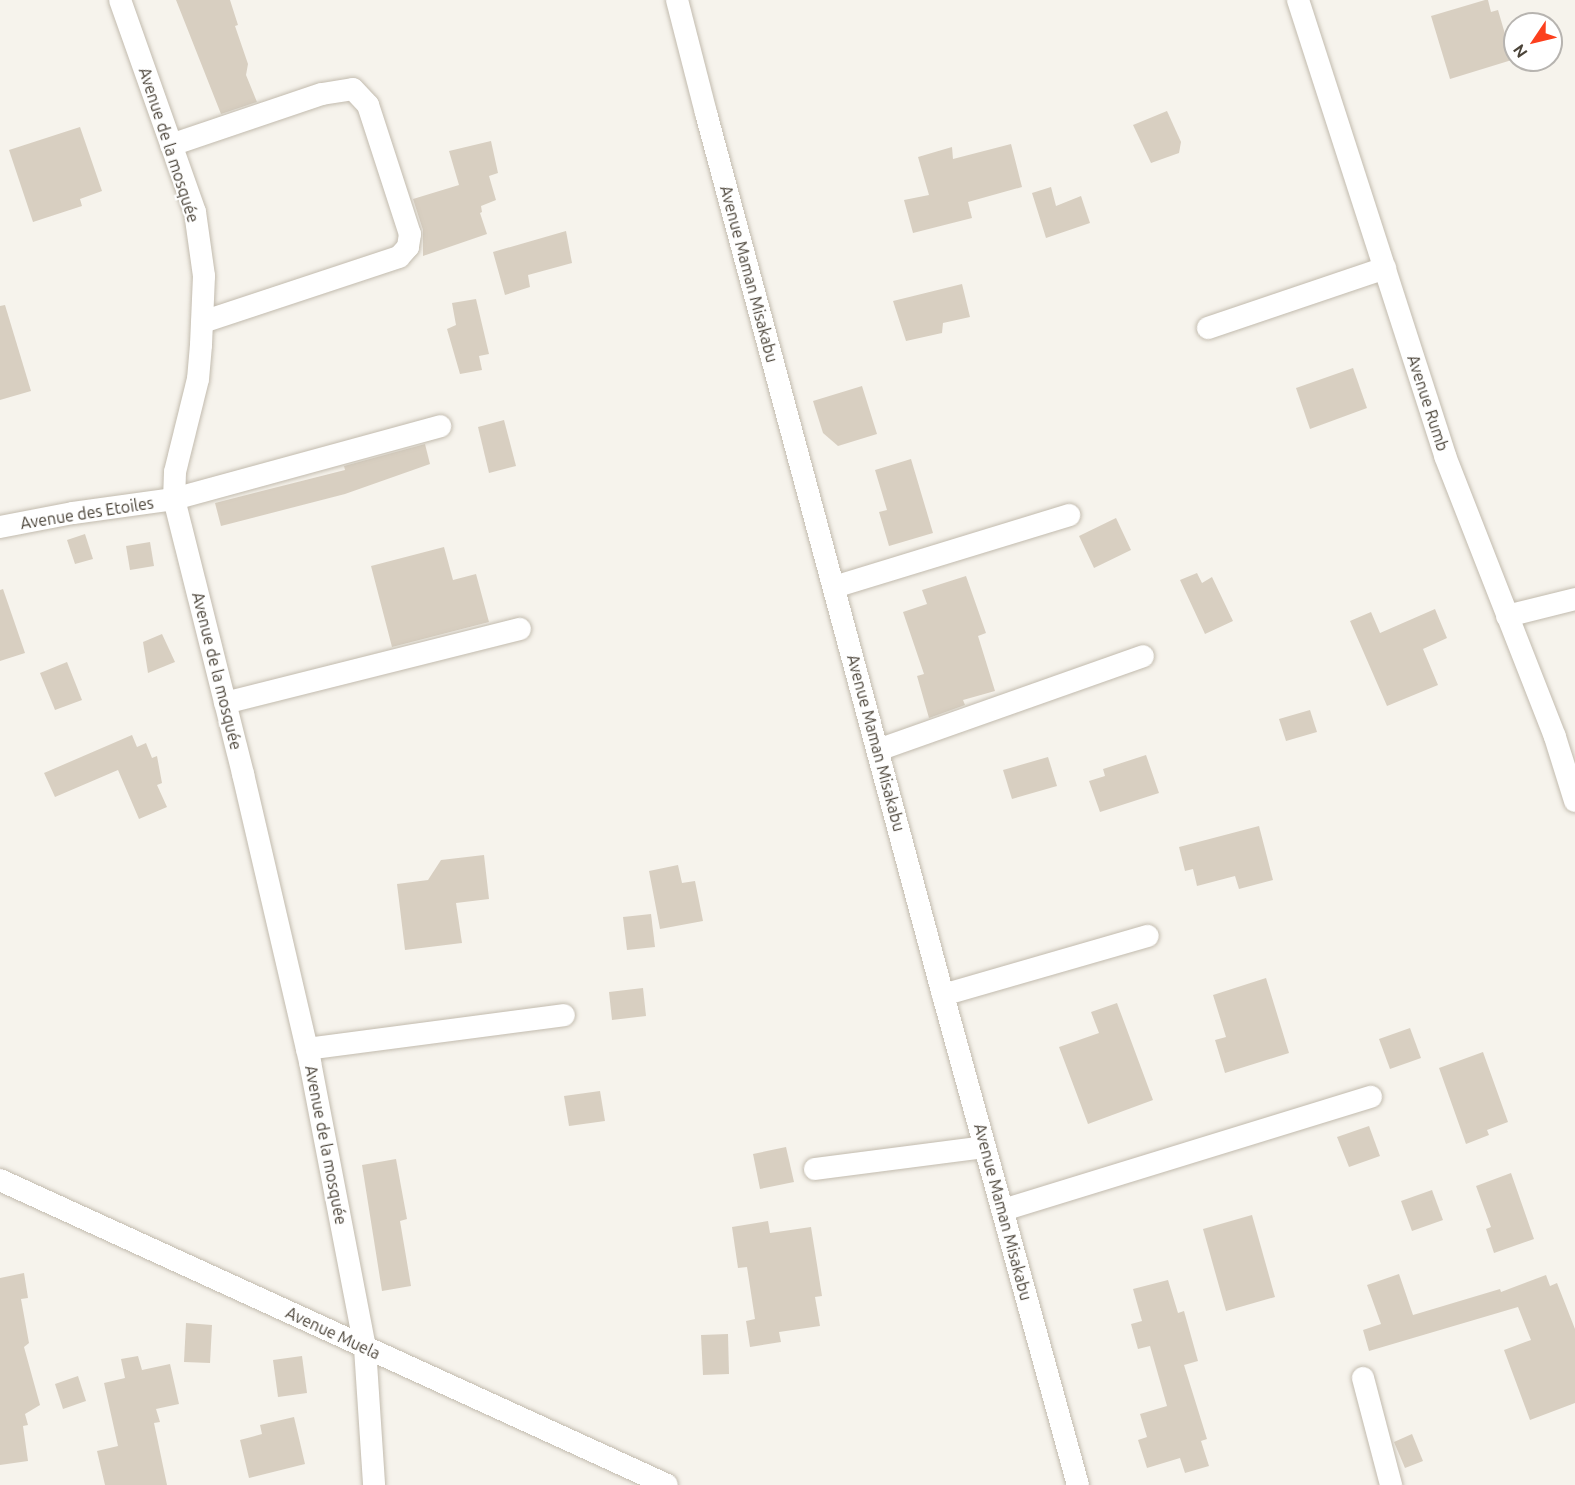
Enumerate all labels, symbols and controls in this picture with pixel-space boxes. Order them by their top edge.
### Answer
north arrow [1503,12,1563,72]
text: N [1509,41,1531,61]
street label: Avenue de la mosquée [135,65,203,225]
street label: Avenue Maman Misakabu [716,183,782,365]
street label: Avenue Rumb [1403,353,1453,453]
street label: Avenue des Etoiles [19,493,155,533]
street label: Avenue de la mosquée [188,590,246,752]
street label: Avenue Maman Misakabu [843,652,909,834]
street label: Avenue de la mosquée [301,1064,351,1226]
street label: Avenue Maman Misakabu [970,1121,1036,1303]
street label: Avenue Muela [283,1303,383,1363]

